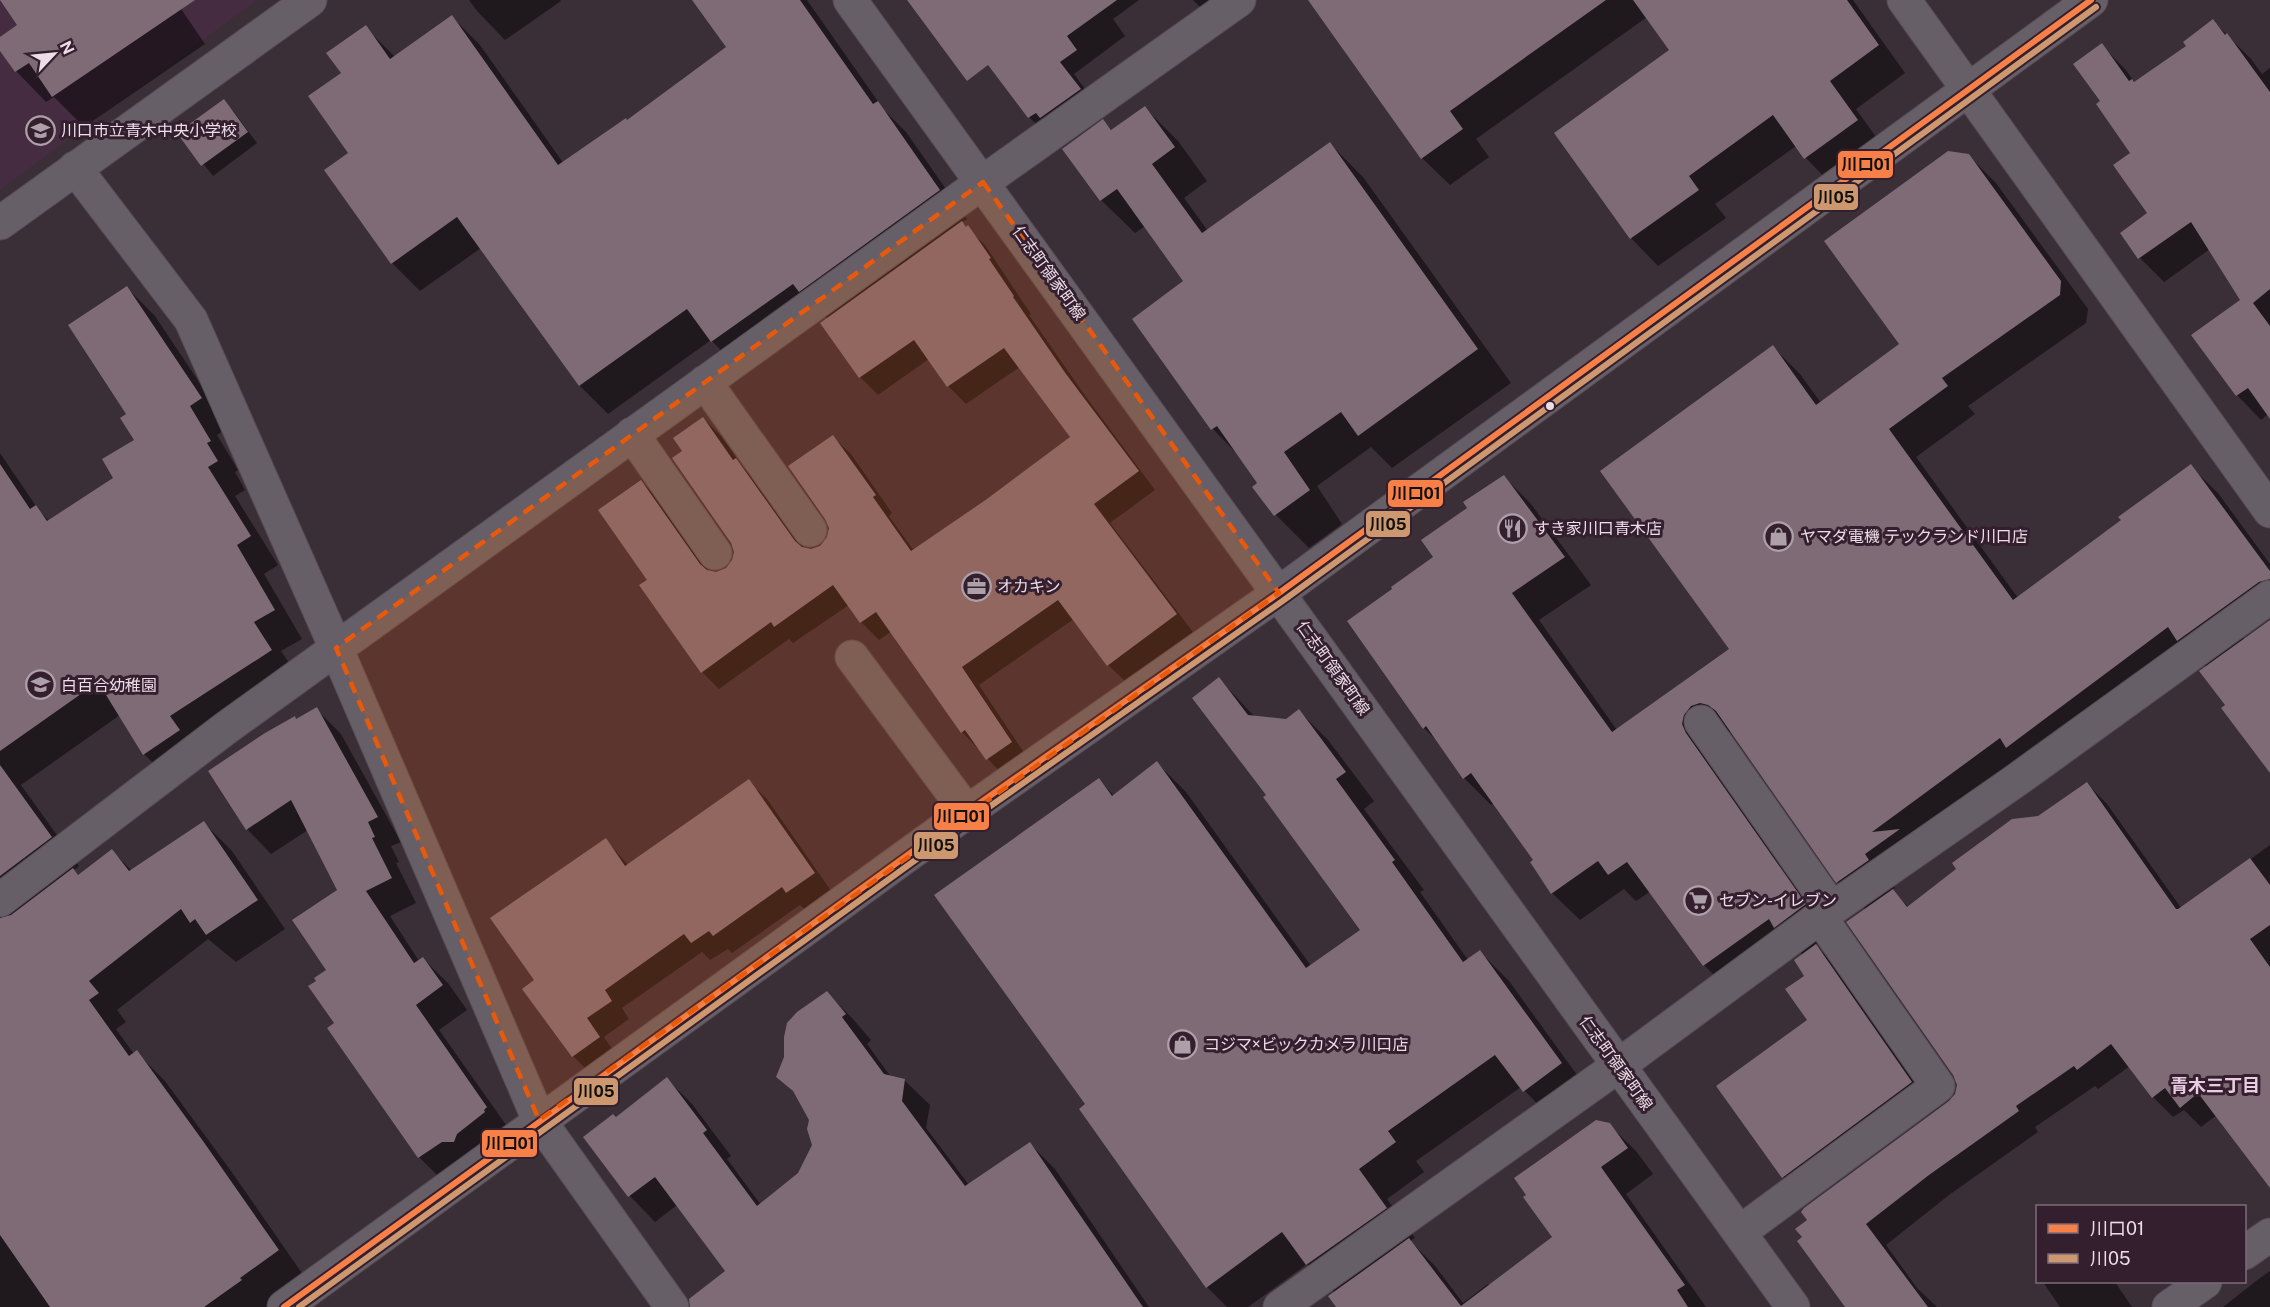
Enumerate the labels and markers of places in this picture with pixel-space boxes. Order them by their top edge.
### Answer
school or university icon: 川口市立青木中央小学校 [24,114,56,146]
place label: 川口市立青木中央小学校 [61,121,237,140]
unlabelled marker [1544,400,1556,412]
restaurant icon: すき家川口青木店 [1497,512,1529,544]
place label: すき家川口青木店 [1534,519,1662,538]
shop icon: ヤマダ電機 テックランド川口店 [1763,520,1795,552]
place label: ヤマダ電機 テックランド川口店 [1800,527,2028,546]
office icon: オカキン [960,570,992,602]
place label: オカキン [997,577,1061,596]
school or university icon: 白百合幼稚園 [24,669,56,701]
place label: 白百合幼稚園 [61,676,157,695]
supermarket icon: セブン-イレブン [1682,884,1714,916]
place label: セブン-イレブン [1719,891,1837,910]
shop icon: コジマ×ビックカメラ 川口店 [1167,1028,1199,1060]
place label: コジマ×ビックカメラ 川口店 [1204,1035,1409,1054]

